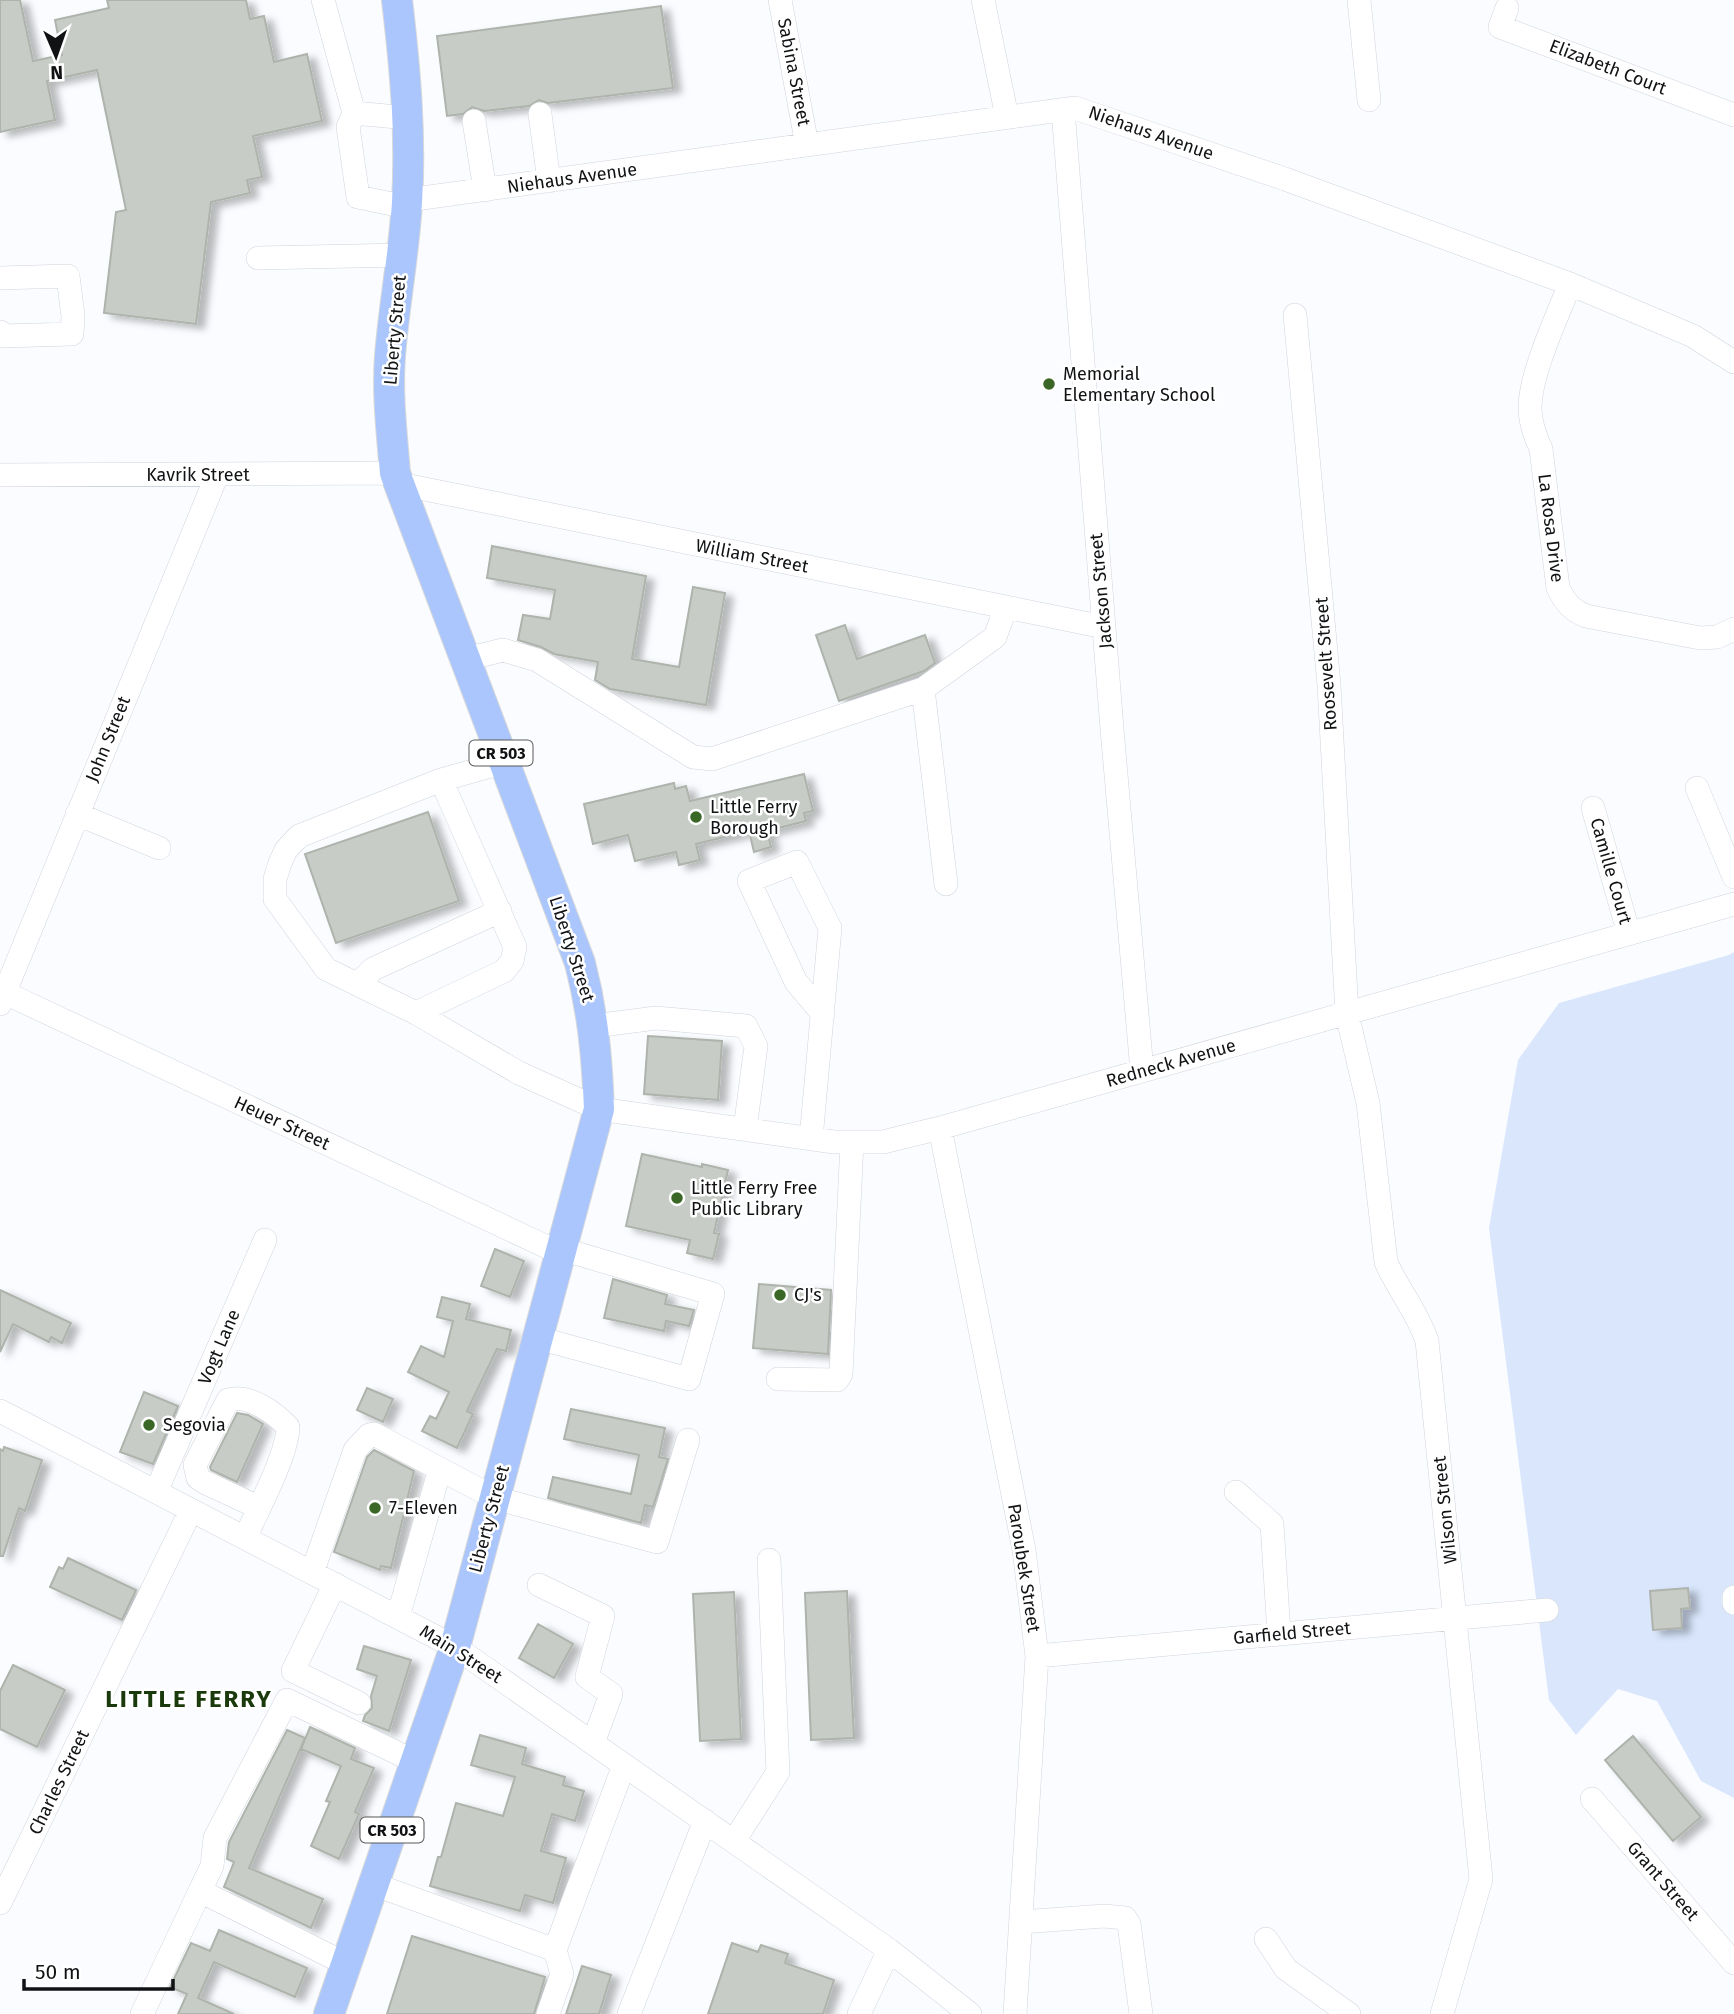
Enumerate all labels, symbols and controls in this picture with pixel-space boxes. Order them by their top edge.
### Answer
street label: Sabina Street [773,16,815,128]
north arrow [21,21,91,91]
street label: Elizabeth Court [1546,35,1670,100]
text: N [50,61,63,84]
street label: Niehaus Avenue [1086,101,1216,165]
street label: Niehaus Avenue [506,158,638,198]
street label: Liberty Street [379,274,411,386]
place label: Memorial Elementary School [1063,363,1215,406]
marker: Memorial Elementary School [1041,376,1057,392]
street label: Kavrik Street [146,464,250,486]
street label: La Rosa Drive [1533,472,1569,584]
street label: Jackson Street [1085,532,1117,650]
street label: William Street [694,534,811,578]
street label: Roosevelt Street [1310,596,1342,731]
street label: John Street [81,692,135,785]
road number: CR 503 [470,740,532,766]
place label: Little Ferry Borough [710,796,798,839]
marker: Little Ferry Borough [688,809,704,825]
street label: Camille Court [1585,815,1637,927]
street label: Liberty Street [544,893,600,1005]
street label: Redneck Avenue [1104,1034,1238,1092]
street label: Heuer Street [231,1091,334,1155]
place label: Little Ferry Free Public Library [691,1177,817,1220]
marker: Little Ferry Free Public Library [669,1190,685,1206]
place label: CJ's [794,1284,822,1306]
marker: CJ's [772,1287,788,1303]
street label: Vogt Lane [193,1306,245,1388]
place label: Segovia [163,1414,226,1436]
marker: Segovia [141,1417,157,1433]
street label: Wilson Street [1428,1455,1462,1565]
street label: Liberty Street [464,1462,514,1575]
place label: 7-Eleven [389,1497,458,1519]
marker: 7-Eleven [367,1500,383,1516]
street label: Paroubek Street [1003,1502,1045,1634]
street label: Garfield Street [1232,1617,1352,1649]
street label: Main Street [416,1620,507,1688]
district label: LITTLE FERRY [105,1685,273,1713]
street label: Charles Street [24,1725,94,1838]
road number: CR 503 [360,1818,424,1842]
street label: Grant Street [1623,1837,1704,1926]
scale bar [24,1948,173,1992]
text: 50 m [35,1959,81,1985]

